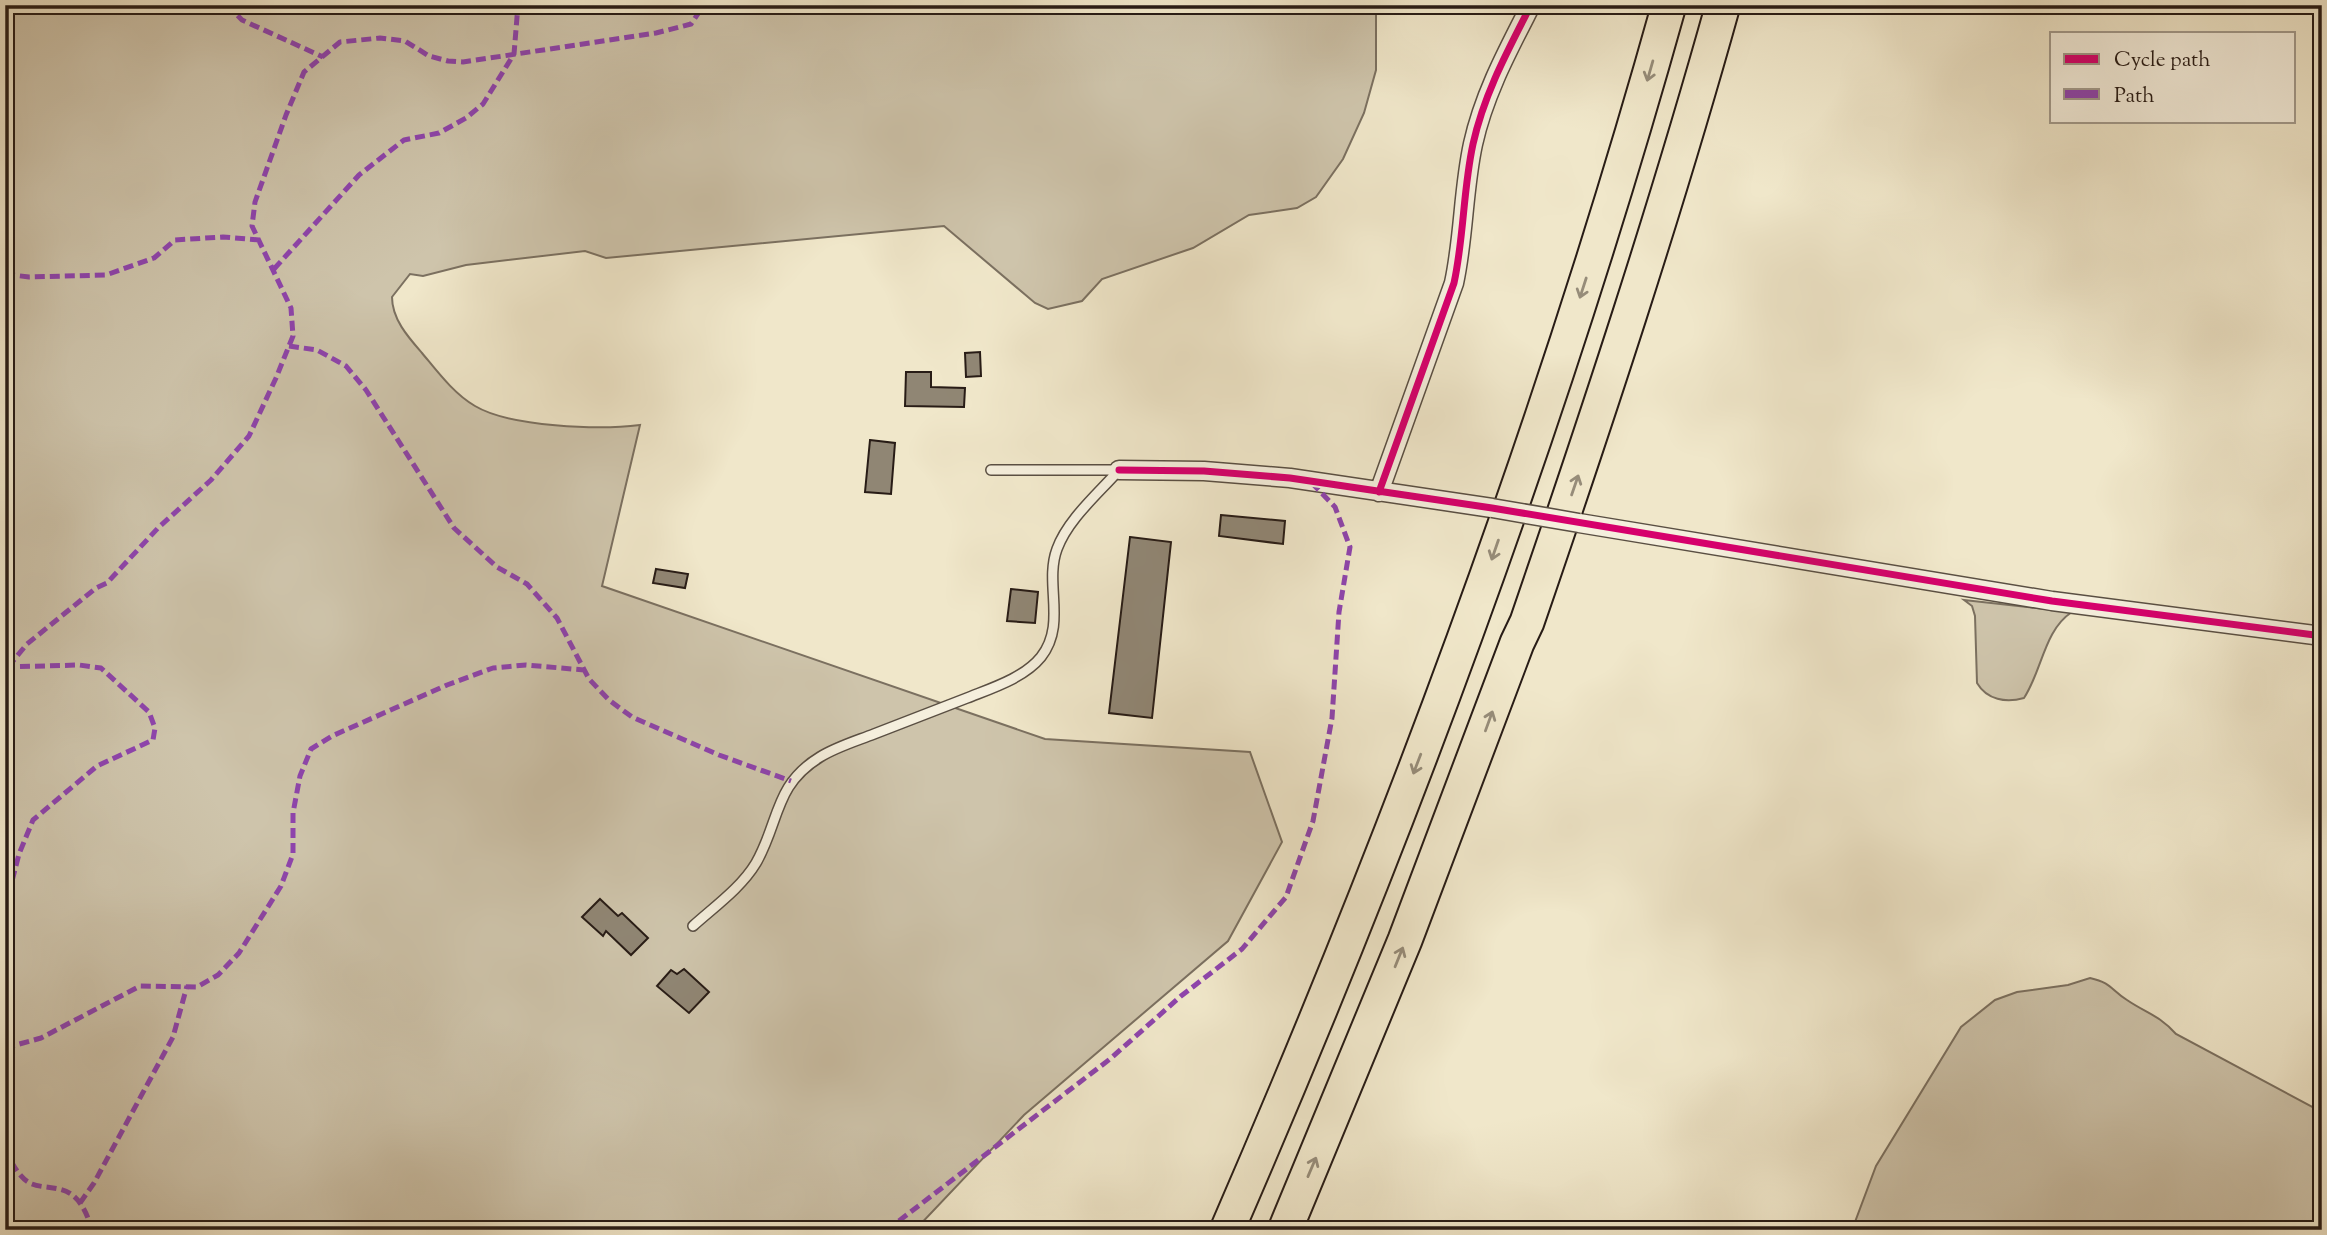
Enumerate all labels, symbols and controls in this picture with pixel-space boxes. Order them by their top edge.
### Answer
legend [2050,32,2296,122]
text: Cycle path [2114,46,2211,76]
one-way arrow [1642,60,1655,82]
text: Path [2114,82,2155,112]
one-way arrow [1576,277,1589,299]
one-way arrow [1570,474,1582,496]
one-way arrow [1488,539,1500,561]
one-way arrow [1483,711,1496,733]
one-way arrow [1410,753,1423,775]
one-way arrow [1393,946,1406,968]
one-way arrow [1306,1157,1319,1178]

